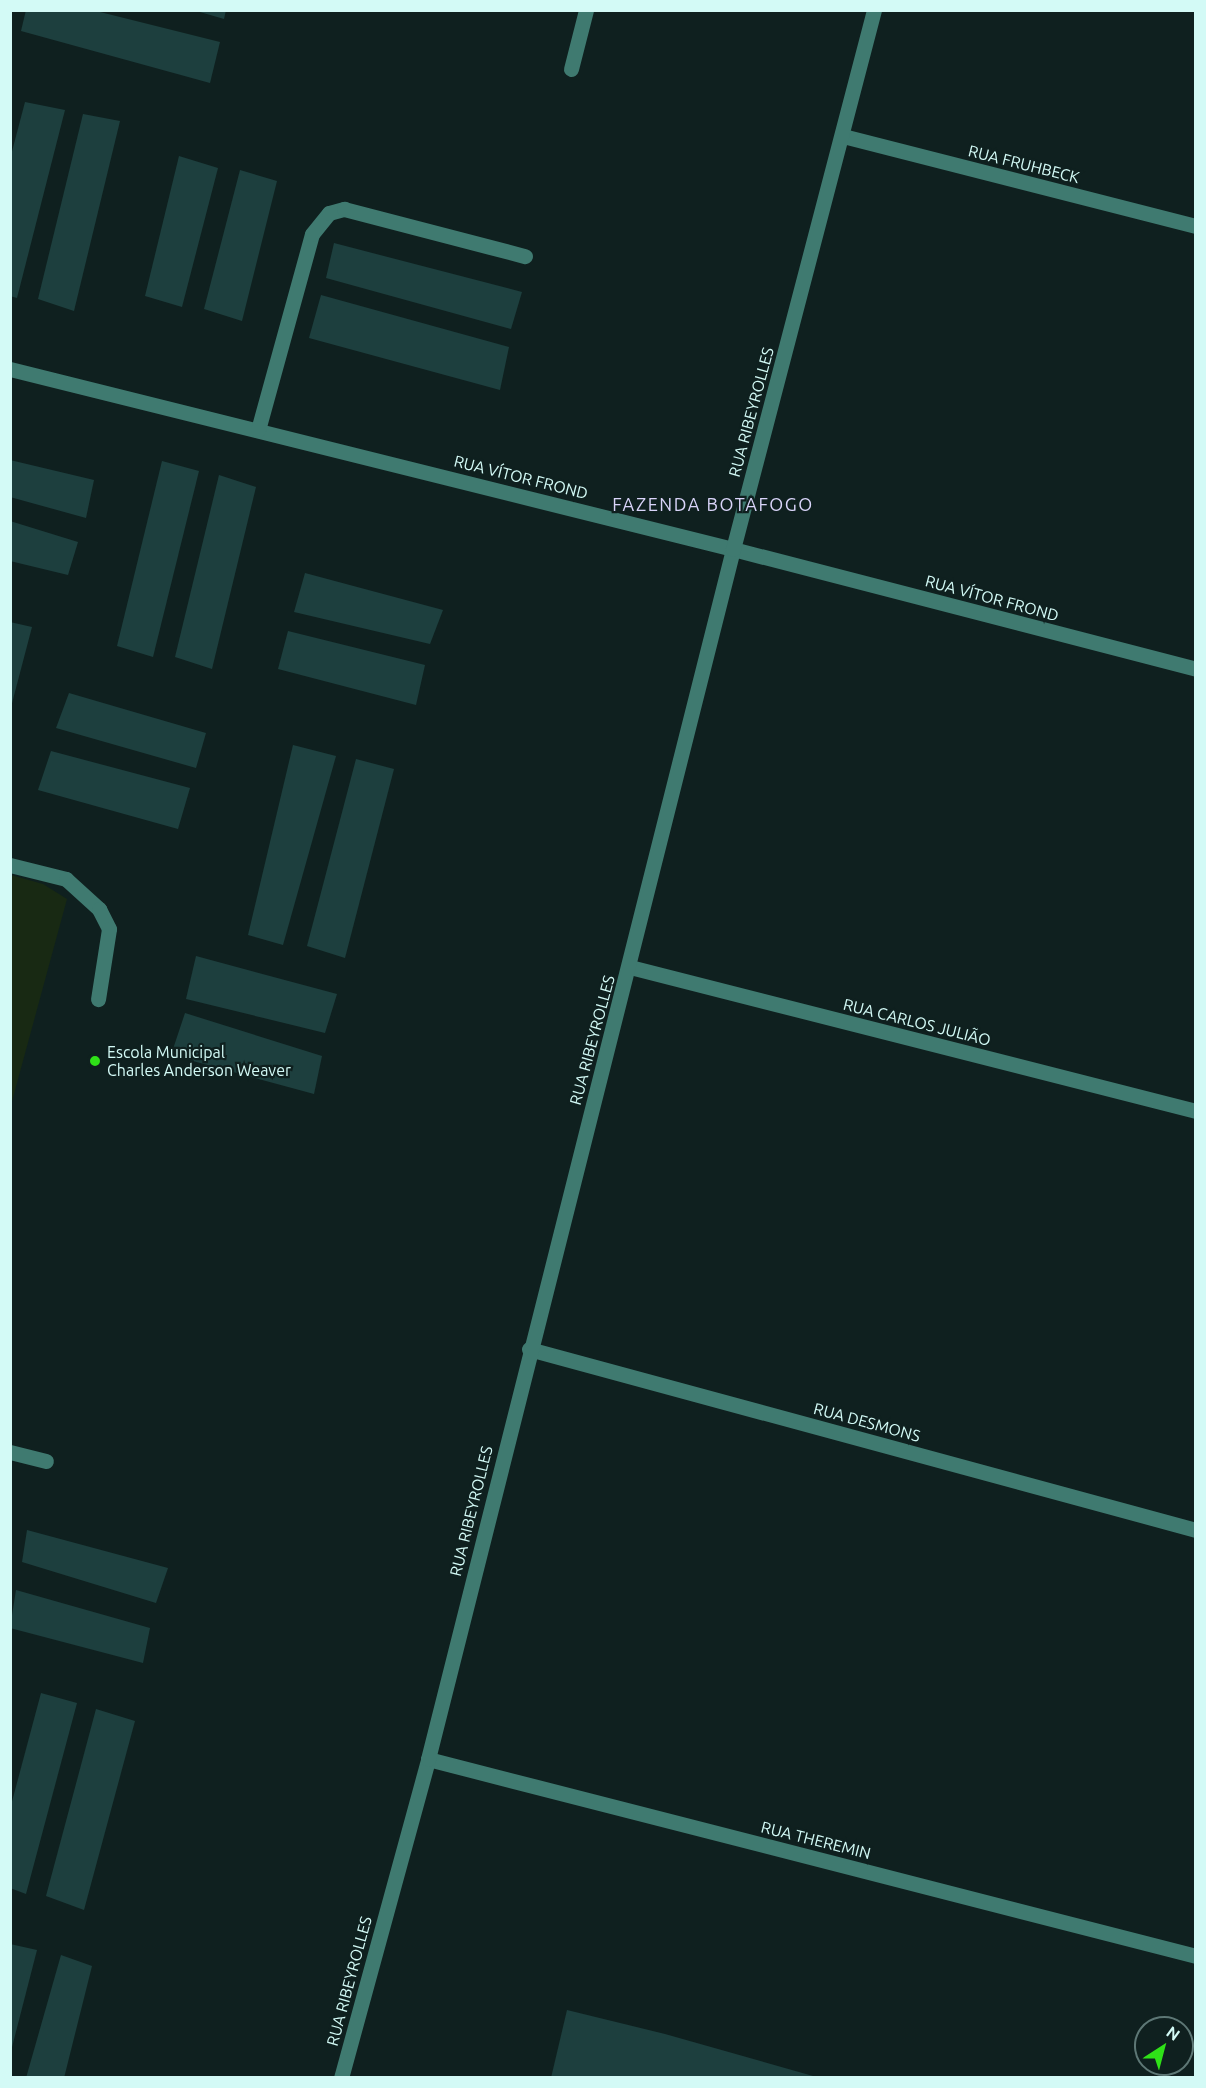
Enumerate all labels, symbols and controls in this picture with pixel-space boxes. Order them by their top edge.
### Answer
street label: RUA FRUHBECK [966,141,1082,187]
street label: RUA RIBEYROLLES [724,345,778,479]
street label: RUA VÍTOR FROND [452,451,590,503]
district label: FAZENDA BOTAFOGO [612,493,814,515]
street label: RUA VÍTOR FROND [923,571,1061,625]
street label: RUA RIBEYROLLES [565,973,619,1107]
street label: RUA CARLOS JULIÃO [841,994,993,1050]
place label: Escola Municipal Charles Anderson Weaver [107,1042,291,1080]
marker: Escola Municipal Charles Anderson Weaver [88,1054,102,1068]
street label: RUA DESMONS [812,1399,922,1445]
street label: RUA RIBEYROLLES [446,1444,496,1578]
street label: RUA THEREMIN [759,1817,873,1863]
street label: RUA RIBEYROLLES [322,1914,376,2048]
north arrow [1134,2016,1194,2076]
text: N [1163,2022,1184,2044]

